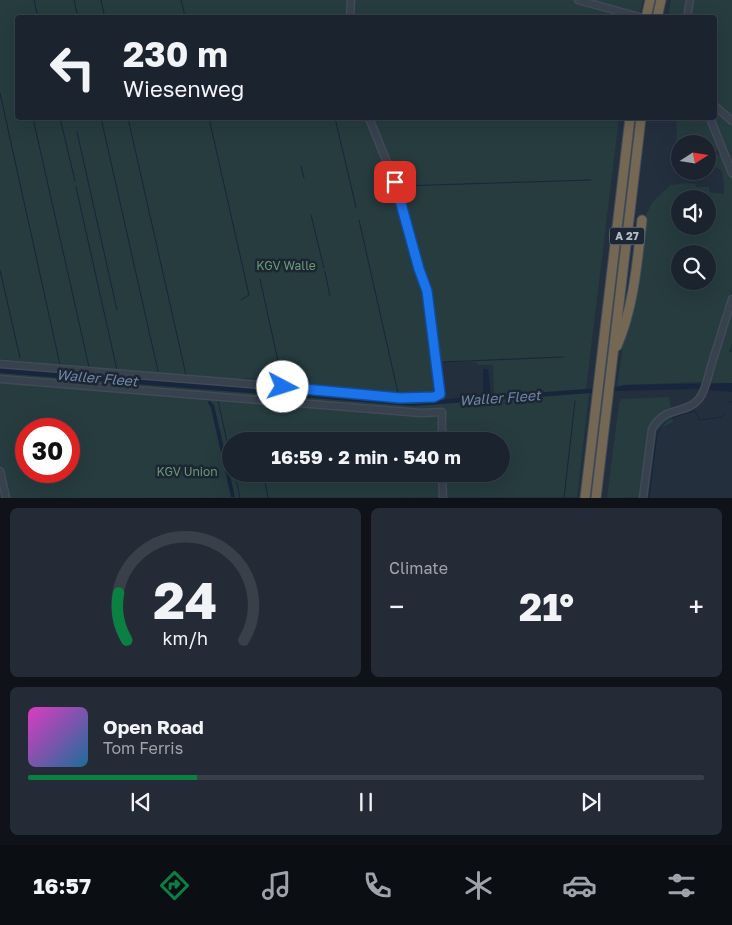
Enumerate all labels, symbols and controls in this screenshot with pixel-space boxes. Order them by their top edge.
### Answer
text: 230 m [123,33,228,75]
icon: left [40,35,105,100]
text: Wiesenweg [123,75,244,102]
north arrow [671,135,716,180]
map controls [671,135,716,290]
pin [374,161,416,203]
icon: arrive [381,168,409,196]
button: sound [671,190,716,235]
road number: A 27 [610,228,644,245]
button: search [671,245,716,290]
park label: KGV Walle [256,258,316,273]
position arrow [256,360,308,412]
water label: Waller Fleet [56,365,140,390]
water label: Waller Fleet [459,386,542,409]
speed limit sign: 30 [15,418,80,483]
text: 16:59 · 2 min · 540 m [271,445,461,468]
park label: KGV Union [156,464,218,479]
text: Climate [389,558,448,578]
text: 24 [153,568,218,630]
text: 21° [519,584,574,629]
text: − [389,590,404,623]
text: + [689,590,704,623]
text: km/h [163,627,208,649]
text: Open Road [103,715,204,738]
text: Tom Ferris [103,738,183,758]
icon: previous [127,788,155,816]
icon: pause [352,788,380,816]
icon: next [577,788,605,816]
icon: directions [157,868,192,903]
icon: music [259,868,294,903]
icon: phone [360,868,395,903]
icon: climate [461,868,496,903]
icon: car [562,868,597,903]
icon: filters [664,868,699,903]
text: 16:57 [33,872,91,899]

